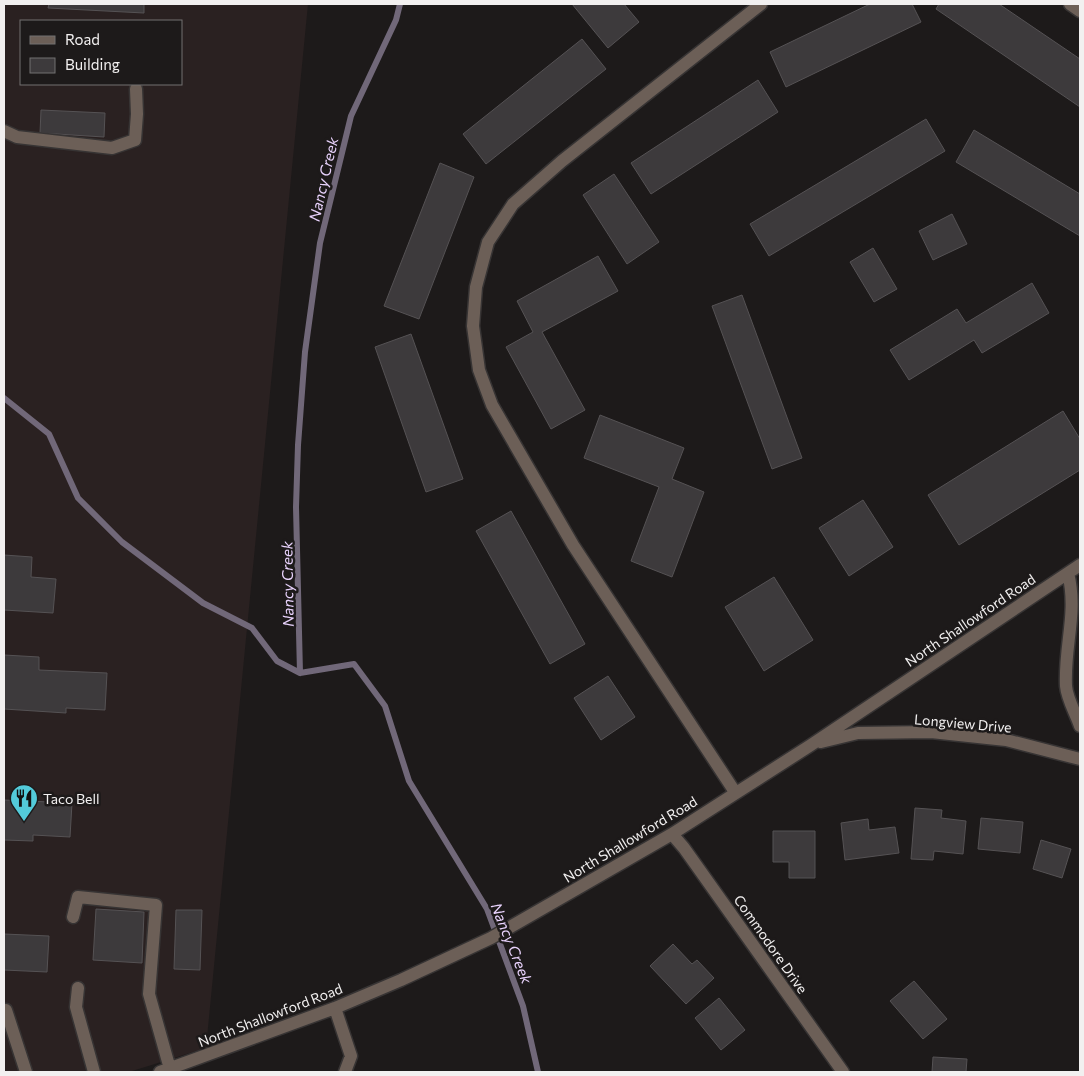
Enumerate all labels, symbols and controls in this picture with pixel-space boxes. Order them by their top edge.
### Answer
legend [20,20,182,85]
text: Road [65,30,100,48]
text: Building [65,55,120,73]
water label: Nancy Creek [305,134,342,223]
water label: Nancy Creek [277,540,297,627]
street label: North Shallowford Road [902,570,1038,670]
street label: Longview Drive [914,710,1012,736]
restaurant icon: Taco Bell [9,783,39,822]
place label: Taco Bell [43,790,100,807]
street label: North Shallowford Road [560,792,700,886]
street label: Commodore Drive [731,891,811,997]
water label: Nancy Creek [488,900,537,987]
street label: North Shallowford Road [195,980,345,1050]

